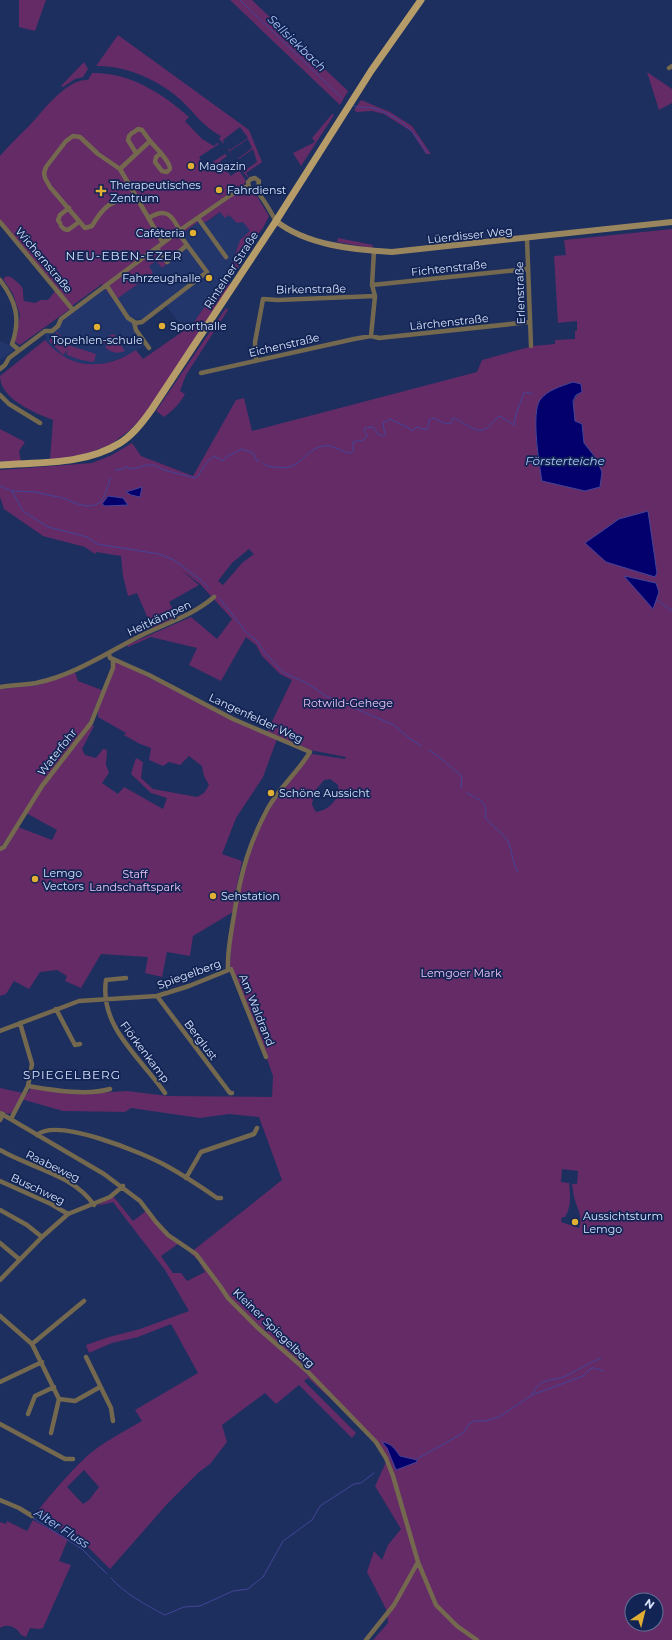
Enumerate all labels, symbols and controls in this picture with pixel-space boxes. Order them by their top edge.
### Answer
water label: Sellsiekbach [265,11,329,75]
place label: Magazin [199,159,246,173]
marker: Magazin [186,161,196,171]
place label: Therapeutisches Zentrum [110,178,201,205]
place label: Fahrdienst [227,183,287,197]
marker: Therapeutisches Zentrum [95,185,107,197]
marker: Fahrdienst [214,185,224,195]
street label: Wichernstraße [13,224,76,296]
street label: Lüerdisser Weg [427,224,513,246]
place label: Caféteria [136,226,185,240]
marker: Caféteria [188,228,198,238]
street label: Rintelner Straße [201,228,261,311]
district label: NEU-EBEN-EZER [66,248,182,263]
street label: Fichtenstraße [410,257,488,279]
street label: Erlenstraße [512,261,528,325]
place label: Fahrzeughalle [122,271,201,285]
marker: Fahrzeughalle [204,273,214,283]
street label: Birkenstraße [276,281,347,297]
street label: Lärchenstraße [409,311,489,333]
place label: Sporthalle [170,319,227,333]
marker: Sporthalle [157,321,167,331]
marker: Topehlen-schule [92,322,102,332]
street label: Eichenstraße [247,330,321,360]
place label: Topehlen-schule [51,333,143,347]
water label: Försterteiche [525,453,605,468]
street label: Heitkämpen [125,597,193,639]
street label: Langenfelder Weg [207,690,305,746]
park label: Rotwild-Gehege [303,696,393,710]
street label: Waterfohr [34,726,80,778]
place label: Schöne Aussicht [279,786,371,800]
marker: Schöne Aussicht [266,788,276,798]
place label: Lemgo Vectors [43,866,85,893]
park label: Staff Landschaftspark [89,867,181,894]
marker: Lemgo Vectors [30,874,40,884]
place label: Sehstation [221,889,280,903]
marker: Sehstation [208,891,218,901]
street label: Spiegelberg [155,956,223,992]
park label: Lemgoer Mark [421,966,502,980]
street label: Am Waldrand [236,972,278,1048]
street label: Berglust [181,1017,221,1063]
street label: Flörkenkamp [117,1018,173,1086]
district label: SPIEGELBERG [23,1067,121,1082]
street label: Raabeweg [24,1147,82,1185]
street label: Buschweg [9,1170,67,1208]
place label: Aussichtsturm Lemgo [583,1209,663,1236]
marker: Aussichtsturm Lemgo [570,1217,580,1227]
street label: Kleiner Spiegelberg [230,1285,318,1371]
water label: Alter Fluss [31,1504,92,1551]
north arrow [624,1592,664,1632]
text: N [642,1596,657,1612]

